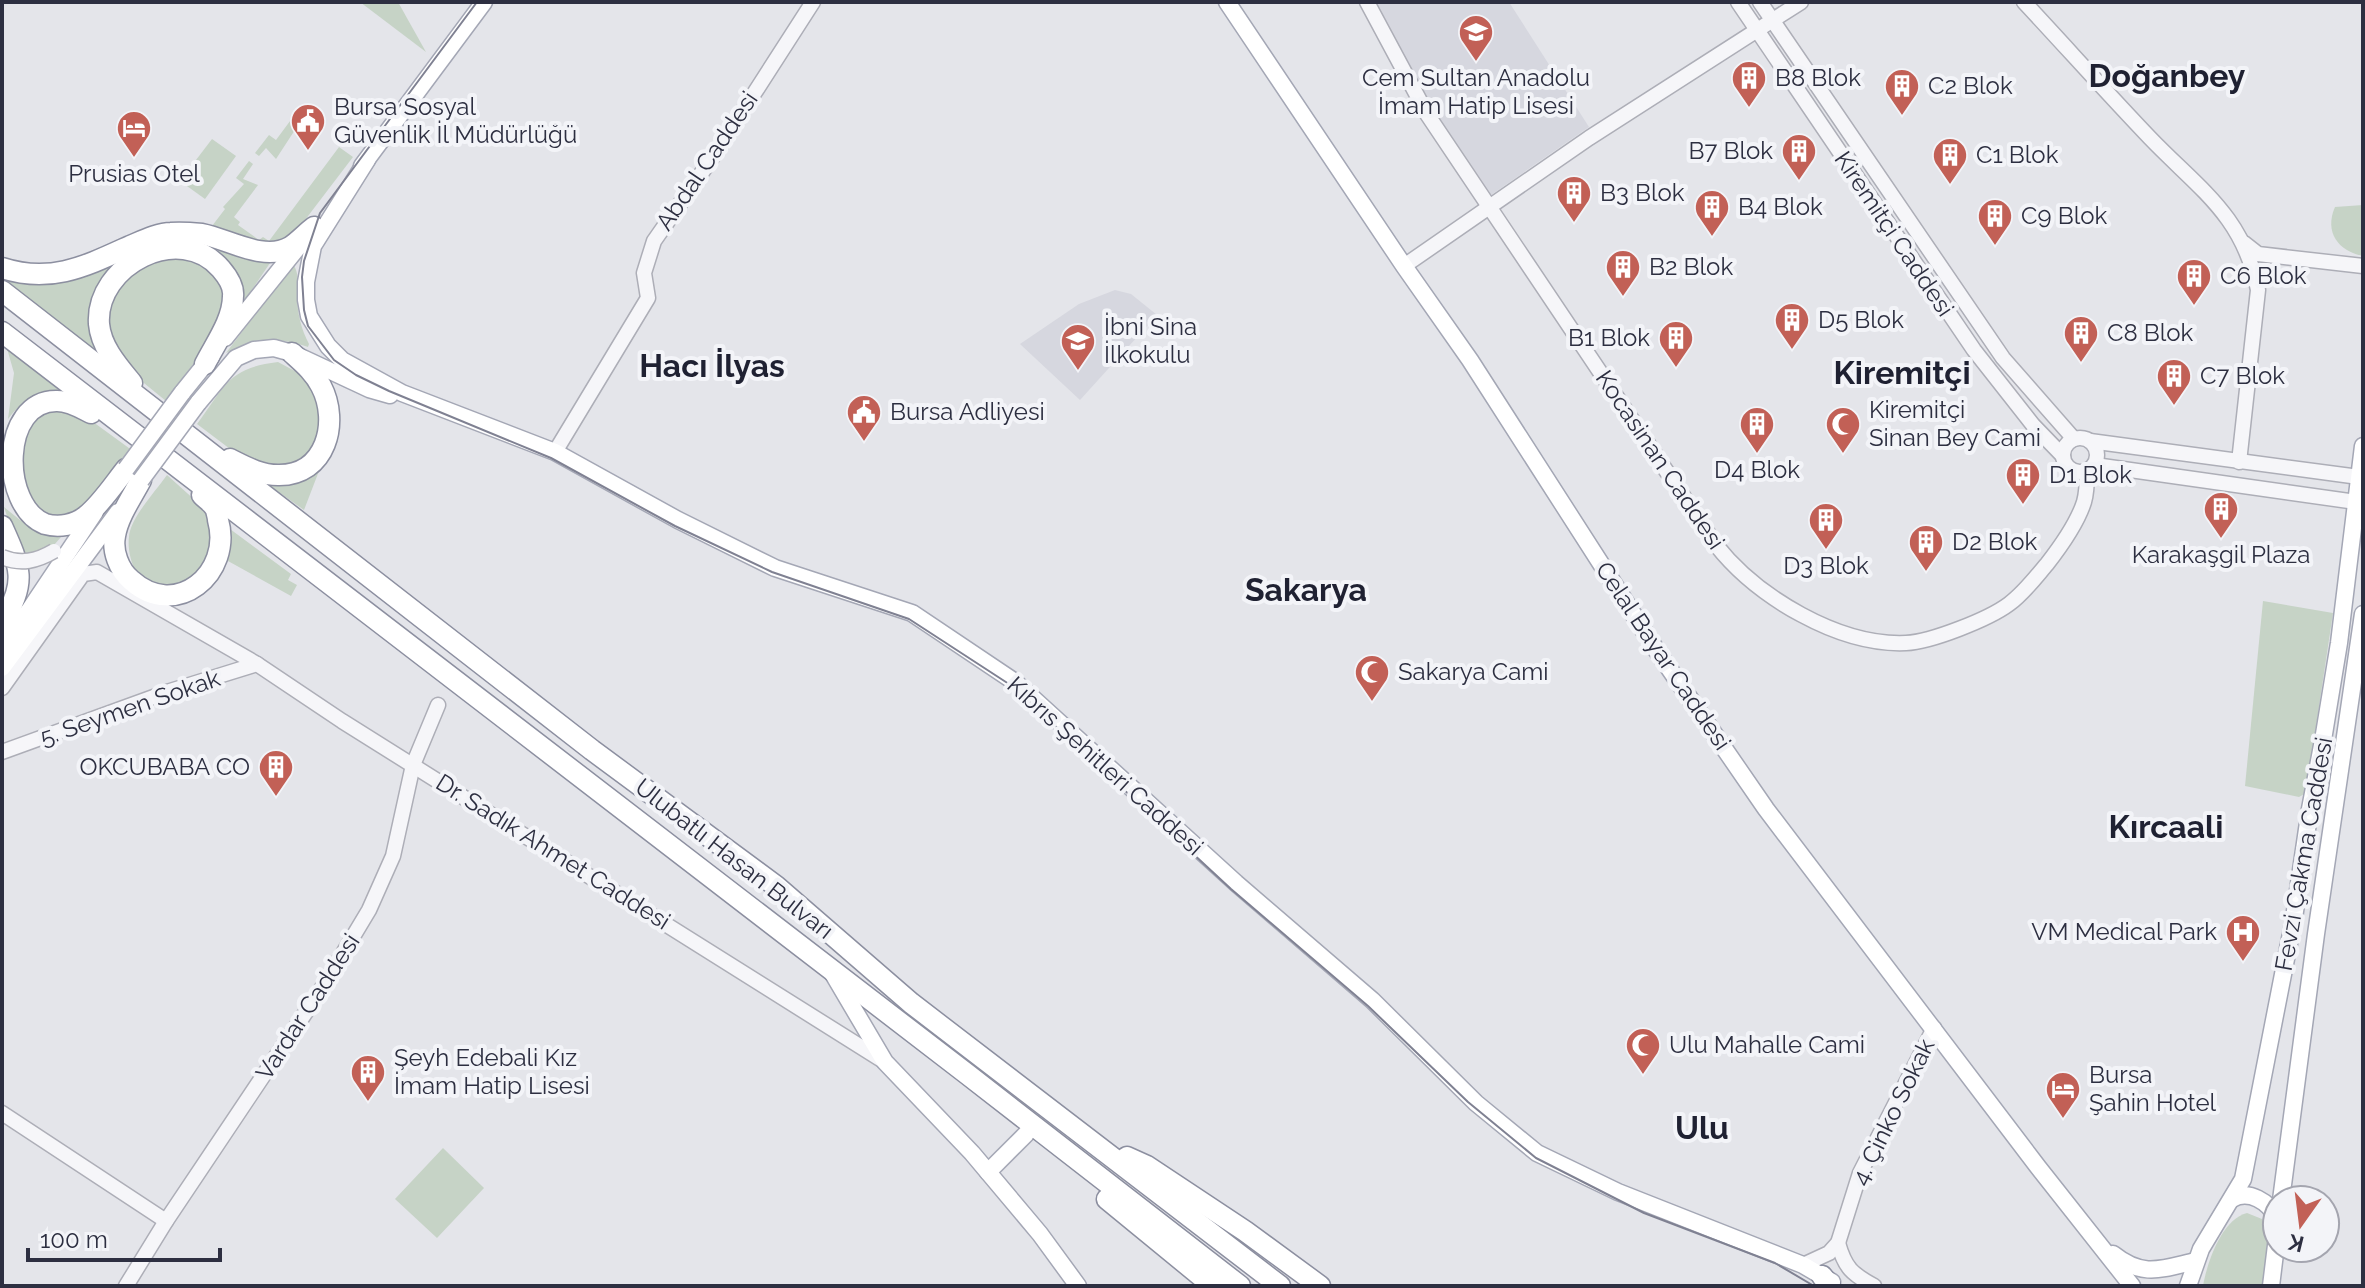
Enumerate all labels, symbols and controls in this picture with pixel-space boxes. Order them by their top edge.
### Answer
school or university icon: Cem Sultan Anadolu İmam Hatip Lisesi [1457,13,1495,63]
district label: Doğanbey [2089,57,2246,94]
building icon: B8 Blok [1730,59,1768,109]
place label: Cem Sultan Anadolu İmam Hatip Lisesi [1362,63,1590,120]
place label: B8 Blok [1775,63,1861,92]
building icon: C2 Blok [1883,67,1921,117]
place label: C2 Blok [1928,71,2013,100]
street label: Abdal Caddesi [649,86,764,236]
place label: Bursa Sosyal Güvenlik İl Müdürlüğü [334,92,577,149]
public building icon: Bursa Sosyal Güvenlik İl Müdürlüğü [289,102,327,152]
hotel icon: Prusias Otel [115,109,153,159]
building icon: B7 Blok [1780,132,1818,182]
place label: B7 Blok [1689,136,1773,165]
building icon: C1 Blok [1931,136,1969,186]
place label: C1 Blok [1976,140,2059,169]
street label: Kiremitçi Caddesi [1829,146,1960,322]
place label: Prusias Otel [68,159,200,188]
building icon: B3 Blok [1555,174,1593,224]
place label: B3 Blok [1600,178,1685,207]
building icon: B4 Blok [1693,188,1731,238]
place label: B4 Blok [1738,192,1823,221]
building icon: C9 Blok [1976,197,2014,247]
place label: C9 Blok [2021,201,2107,230]
building icon: B2 Blok [1604,248,1642,298]
place label: B2 Blok [1649,252,1733,281]
building icon: C6 Blok [2175,257,2213,307]
place label: C6 Blok [2220,261,2307,290]
building icon: D5 Blok [1773,301,1811,351]
place label: D5 Blok [1818,305,1904,334]
place label: İbni Sina İlkokulu [1104,312,1197,369]
building icon: C8 Blok [2062,314,2100,364]
place label: C8 Blok [2107,318,2194,347]
building icon: B1 Blok [1657,319,1695,369]
school or university icon: İbni Sina İlkokulu [1059,322,1097,372]
place label: B1 Blok [1568,323,1650,352]
district label: Hacı İlyas [639,347,785,384]
district label: Kiremitçi [1833,354,1971,391]
building icon: C7 Blok [2155,357,2193,407]
place label: C7 Blok [2200,361,2285,390]
street label: Kocasinan Caddesi [1590,365,1731,555]
public building icon: Bursa Adliyesi [845,393,883,443]
place label: Kiremitçi Sinan Bey Cami [1869,395,2041,452]
place label: Bursa Adliyesi [890,397,1045,426]
building icon: D4 Blok [1738,405,1776,455]
mosque icon: Kiremitçi Sinan Bey Cami [1824,405,1862,455]
place label: D4 Blok [1714,455,1800,484]
building icon: D1 Blok [2004,456,2042,506]
place label: D1 Blok [2049,460,2132,489]
building icon: Karakaşgil Plaza [2202,490,2240,540]
building icon: D3 Blok [1807,501,1845,551]
building icon: D2 Blok [1907,523,1945,573]
place label: D2 Blok [1952,527,2038,556]
place label: Karakaşgil Plaza [2132,540,2310,569]
place label: D3 Blok [1783,551,1869,580]
street label: Celal Bayar Caddesi [1590,556,1737,755]
district label: Sakarya [1245,571,1367,608]
mosque icon: Sakarya Cami [1353,653,1391,703]
place label: Sakarya Cami [1398,657,1549,686]
street label: 5. Seymen Sokak [36,663,224,752]
street label: Kıbrıs Şehitleri Caddesi [1001,670,1209,861]
street label: Fevzi Çakma Caddesi [2269,735,2338,973]
building icon: OKCUBABA CO [257,748,295,798]
place label: OKCUBABA CO [80,752,250,781]
street label: Dr. Sadık Ahmet Caddesi [431,768,676,936]
street label: Ulubatlı Hasan Bulvarı [629,772,839,945]
district label: Kırcaali [2109,808,2223,845]
hospital icon: VM Medical Park [2224,913,2262,963]
place label: VM Medical Park [2031,917,2217,946]
street label: Vardar Caddesi [250,928,366,1085]
mosque icon: Ulu Mahalle Cami [1624,1026,1662,1076]
place label: Ulu Mahalle Cami [1669,1030,1865,1059]
street label: 4. Çinko Sokak [1845,1034,1941,1190]
place label: Şeyh Edebali Kız İmam Hatip Lisesi [394,1043,590,1100]
building icon: Şeyh Edebali Kız İmam Hatip Lisesi [349,1053,387,1103]
place label: Bursa Şahin Hotel [2089,1060,2217,1117]
hotel icon: Bursa Şahin Hotel [2044,1070,2082,1120]
district label: Ulu [1675,1109,1729,1146]
north arrow [2261,1184,2341,1264]
scale bar [28,1212,220,1262]
text: 100 m [40,1225,108,1254]
text: K [2286,1229,2306,1258]

